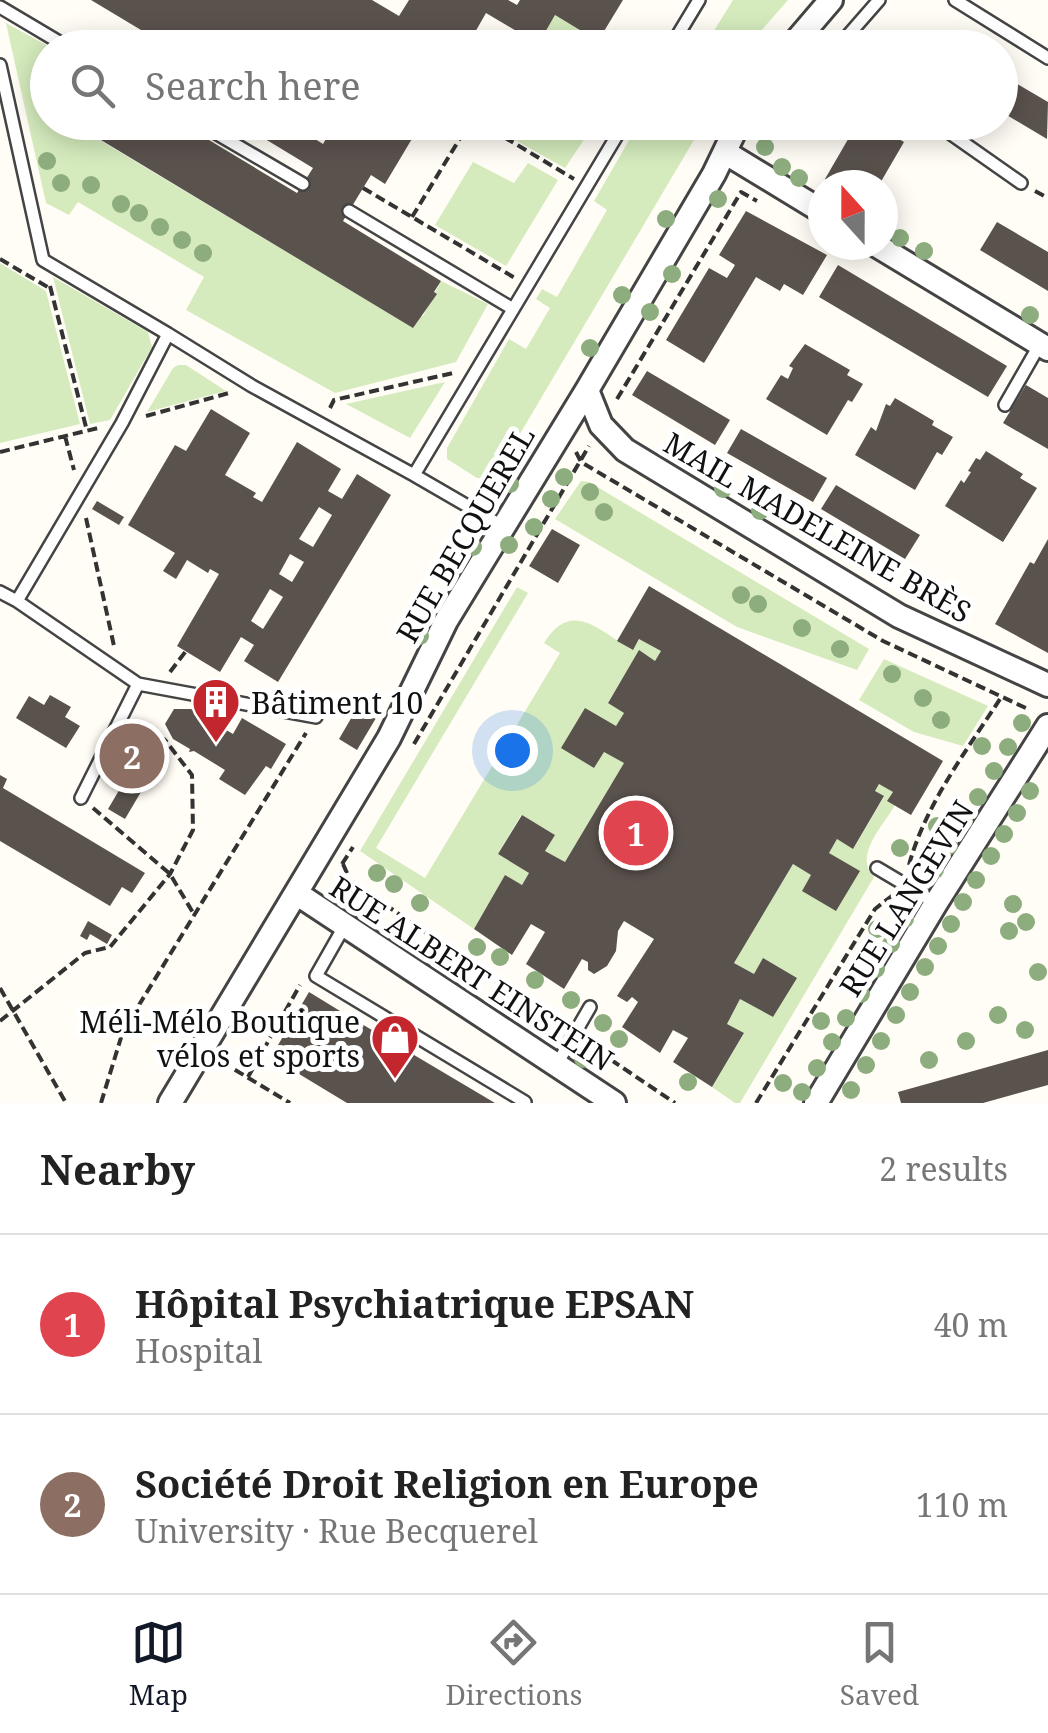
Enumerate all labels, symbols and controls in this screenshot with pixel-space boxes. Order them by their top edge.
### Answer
search box [30,30,1018,140]
icon: search [65,58,120,113]
text: Search here [145,59,361,111]
north arrow [808,170,898,260]
street label: RUE BECQUEREL [386,418,544,650]
street label: MAIL MADELEINE BRÈS [657,422,979,632]
building icon: Bâtiment 10 [190,676,242,744]
place label: Bâtiment 10 [251,682,423,723]
pin: 2 [100,718,164,794]
your location [487,725,538,776]
street label: RUE LANGEVIN [829,792,983,1004]
pin: 1 [604,796,668,870]
street label: RUE ALBERT EINSTEIN [322,866,622,1080]
place label: Méli-Mélo Boutique vélos et sports [79,1001,360,1076]
shop icon: Méli-Mélo Boutique vélos et sports [369,1012,421,1080]
text: Nearby [40,1140,195,1197]
text: 2 results [879,1147,1008,1190]
text: Hôpital Psychiatrique EPSAN [135,1277,694,1329]
text: 1 [63,1303,82,1346]
text: 40 m [934,1303,1008,1346]
text: Hospital [135,1329,262,1372]
text: Société Droit Religion en Europe [135,1457,759,1509]
text: 2 [63,1483,82,1526]
text: 110 m [916,1483,1008,1526]
text: University · Rue Becquerel [135,1509,538,1552]
tab: Map [129,1615,188,1713]
tab: Directions [445,1615,582,1713]
tab: Saved [840,1615,919,1713]

